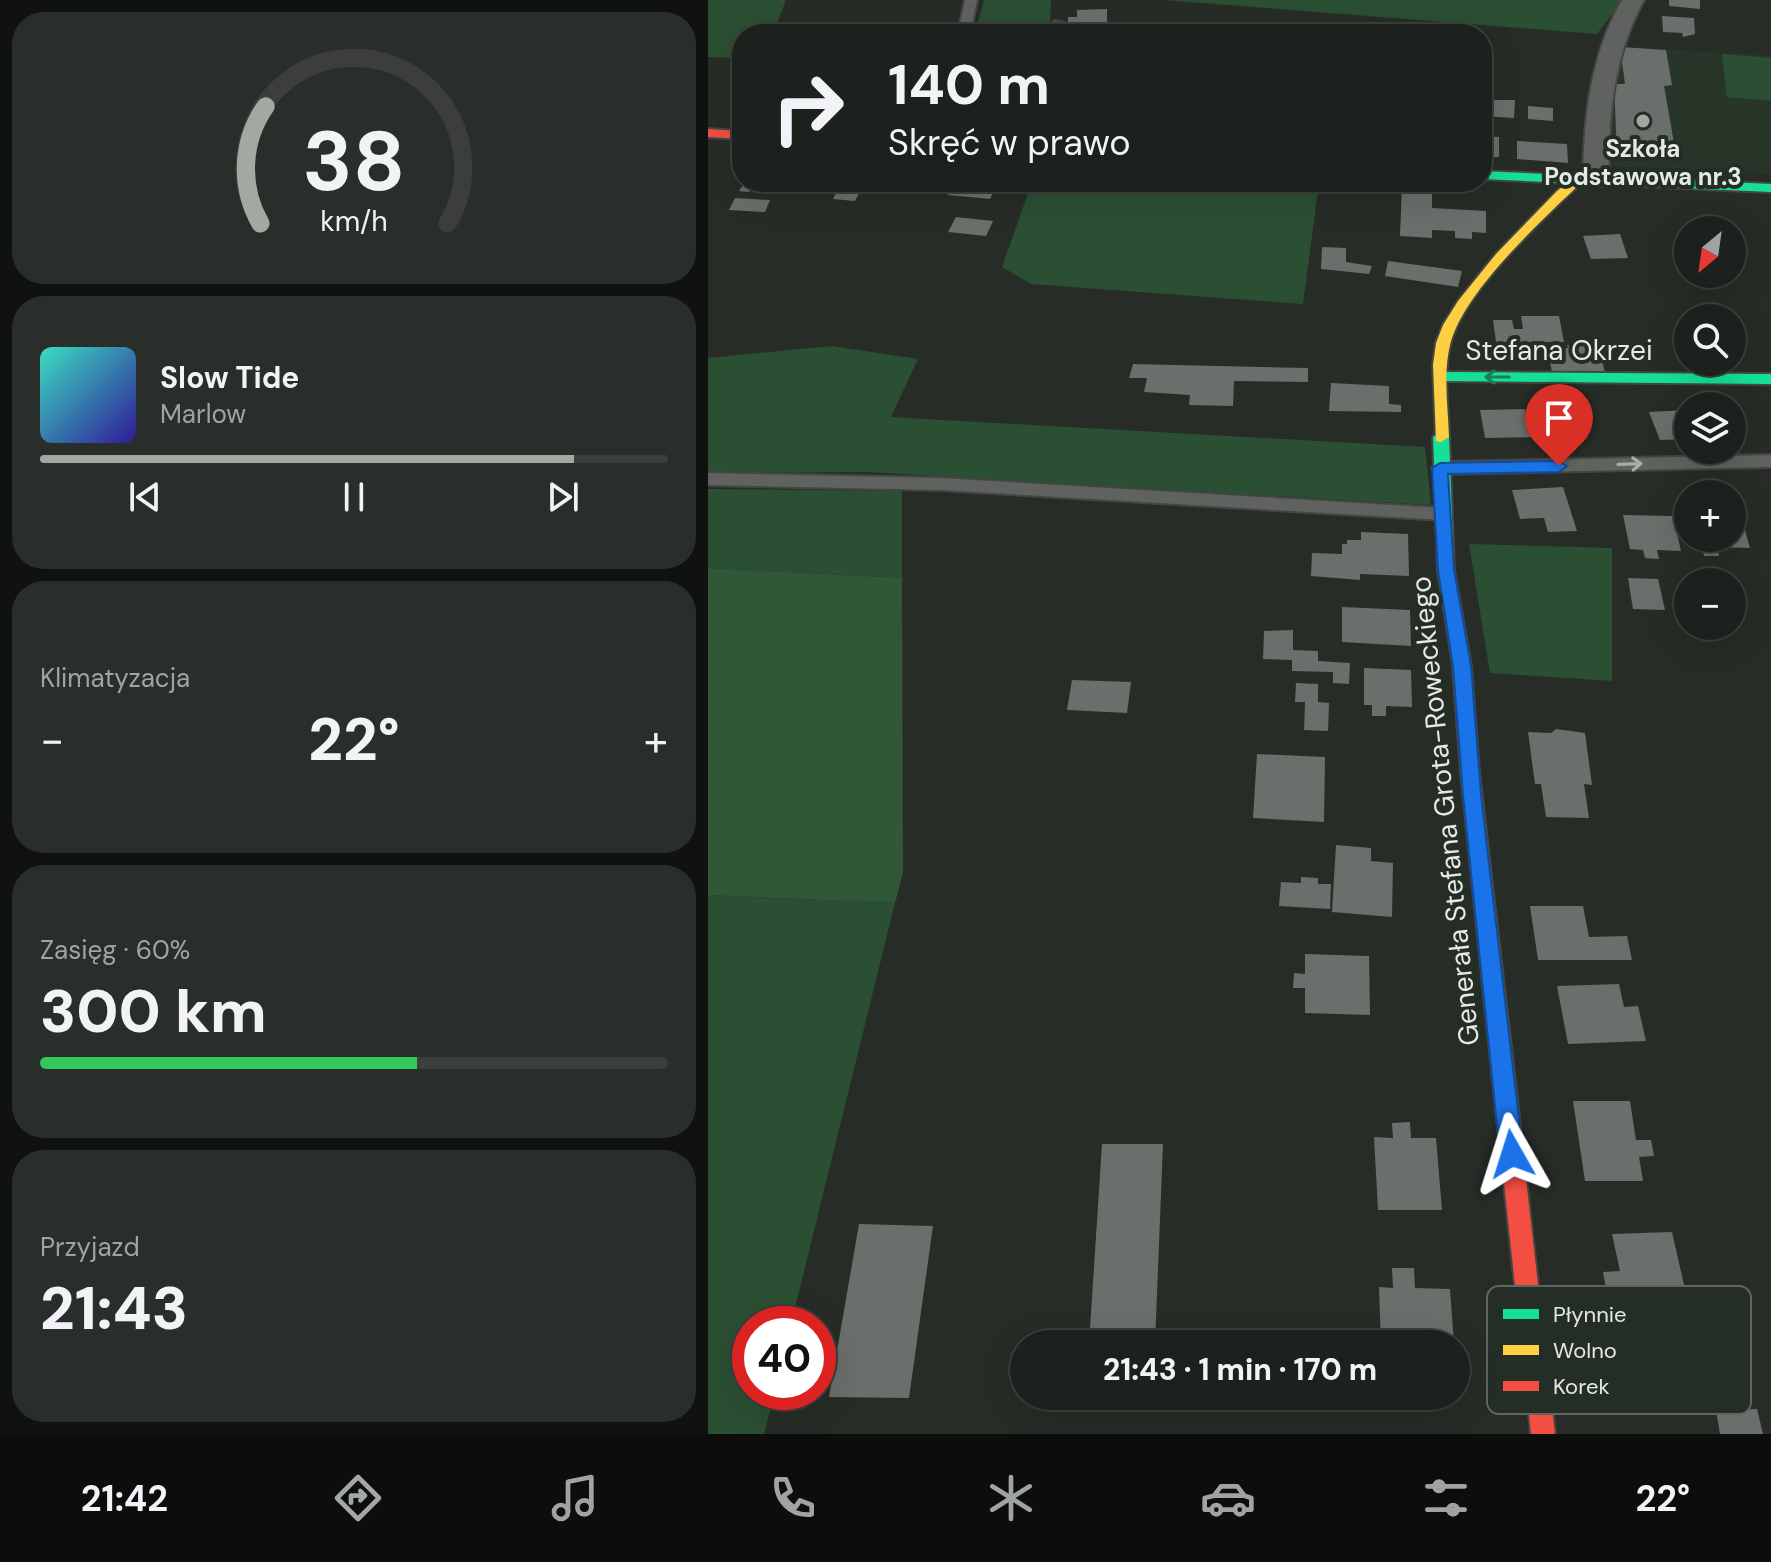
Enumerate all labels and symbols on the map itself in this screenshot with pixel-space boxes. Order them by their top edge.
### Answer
marker: Szkoła Podstawowa nr.3 [1634,112,1652,130]
place label: Szkoła Podstawowa nr.3 [1544,133,1742,192]
north arrow [1674,216,1746,288]
street label: Stefana Okrzei [1465,332,1653,369]
one-way arrow [1484,370,1511,385]
pin [1525,384,1593,466]
one-way arrow [1616,457,1643,472]
street label: Generała Stefana Grota-Roweckiego [1402,575,1488,1047]
position arrow [1470,1112,1554,1196]
legend [1487,1286,1751,1414]
text: Płynnie [1553,1300,1627,1329]
speed limit sign: 40 [732,1306,836,1410]
text: Wolno [1553,1336,1617,1365]
text: Korek [1553,1372,1609,1401]

